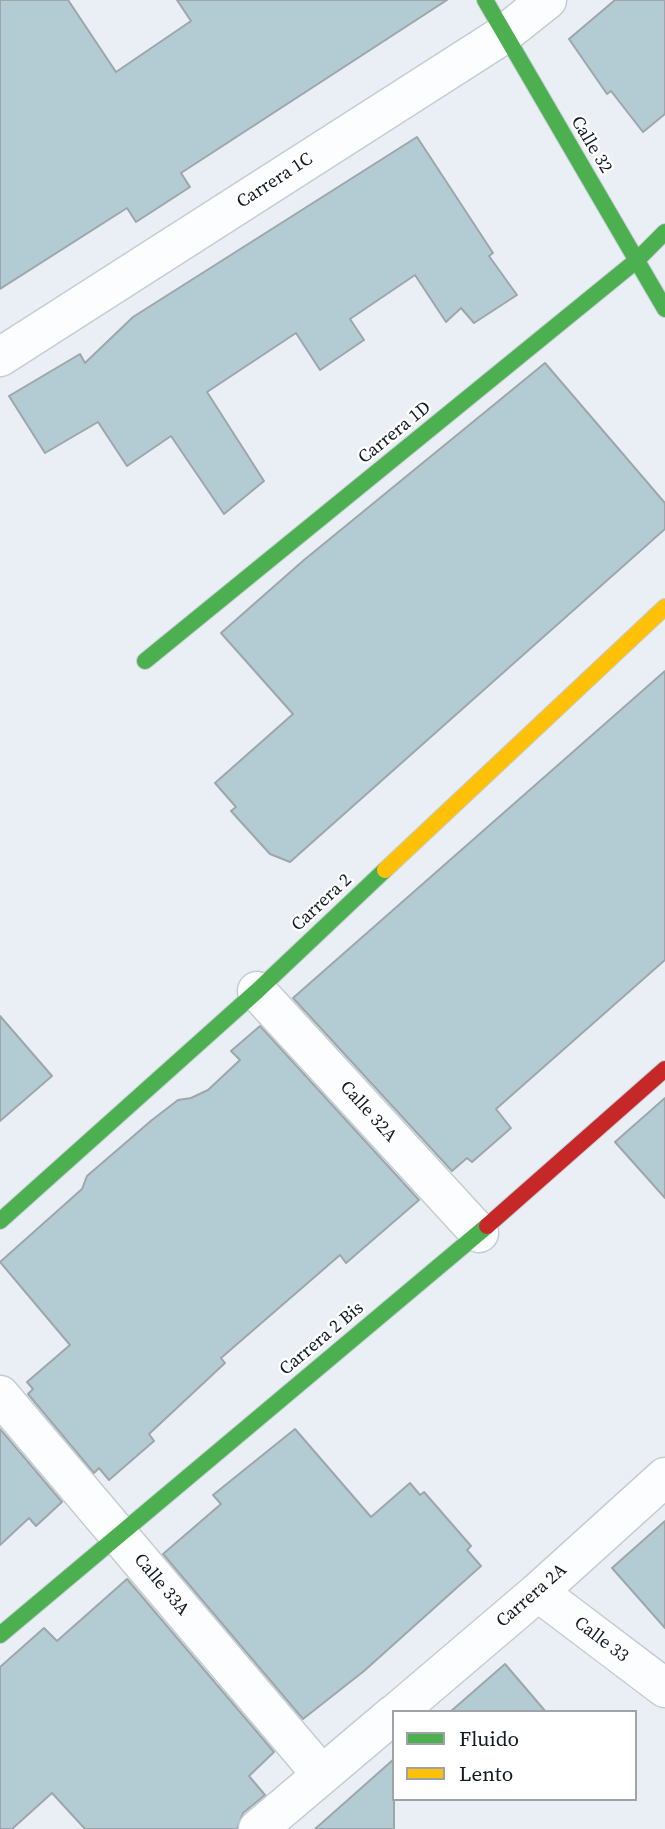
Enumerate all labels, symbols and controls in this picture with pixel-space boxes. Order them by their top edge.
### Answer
street label: Calle 32 [566,113,616,177]
street label: Carrera 1C [233,149,317,213]
street label: Carrera 1D [354,397,436,469]
street label: Carrera 2 [287,870,357,936]
street label: Calle 32A [335,1077,401,1147]
street label: Carrera 2 Bis [276,1298,368,1380]
street label: Calle 33A [129,1549,193,1621]
street label: Carrera 2A [492,1560,572,1632]
street label: Calle 33 [569,1613,633,1667]
legend [392,1710,637,1801]
text: Fluido [459,1724,519,1753]
text: Lento [459,1759,513,1788]

